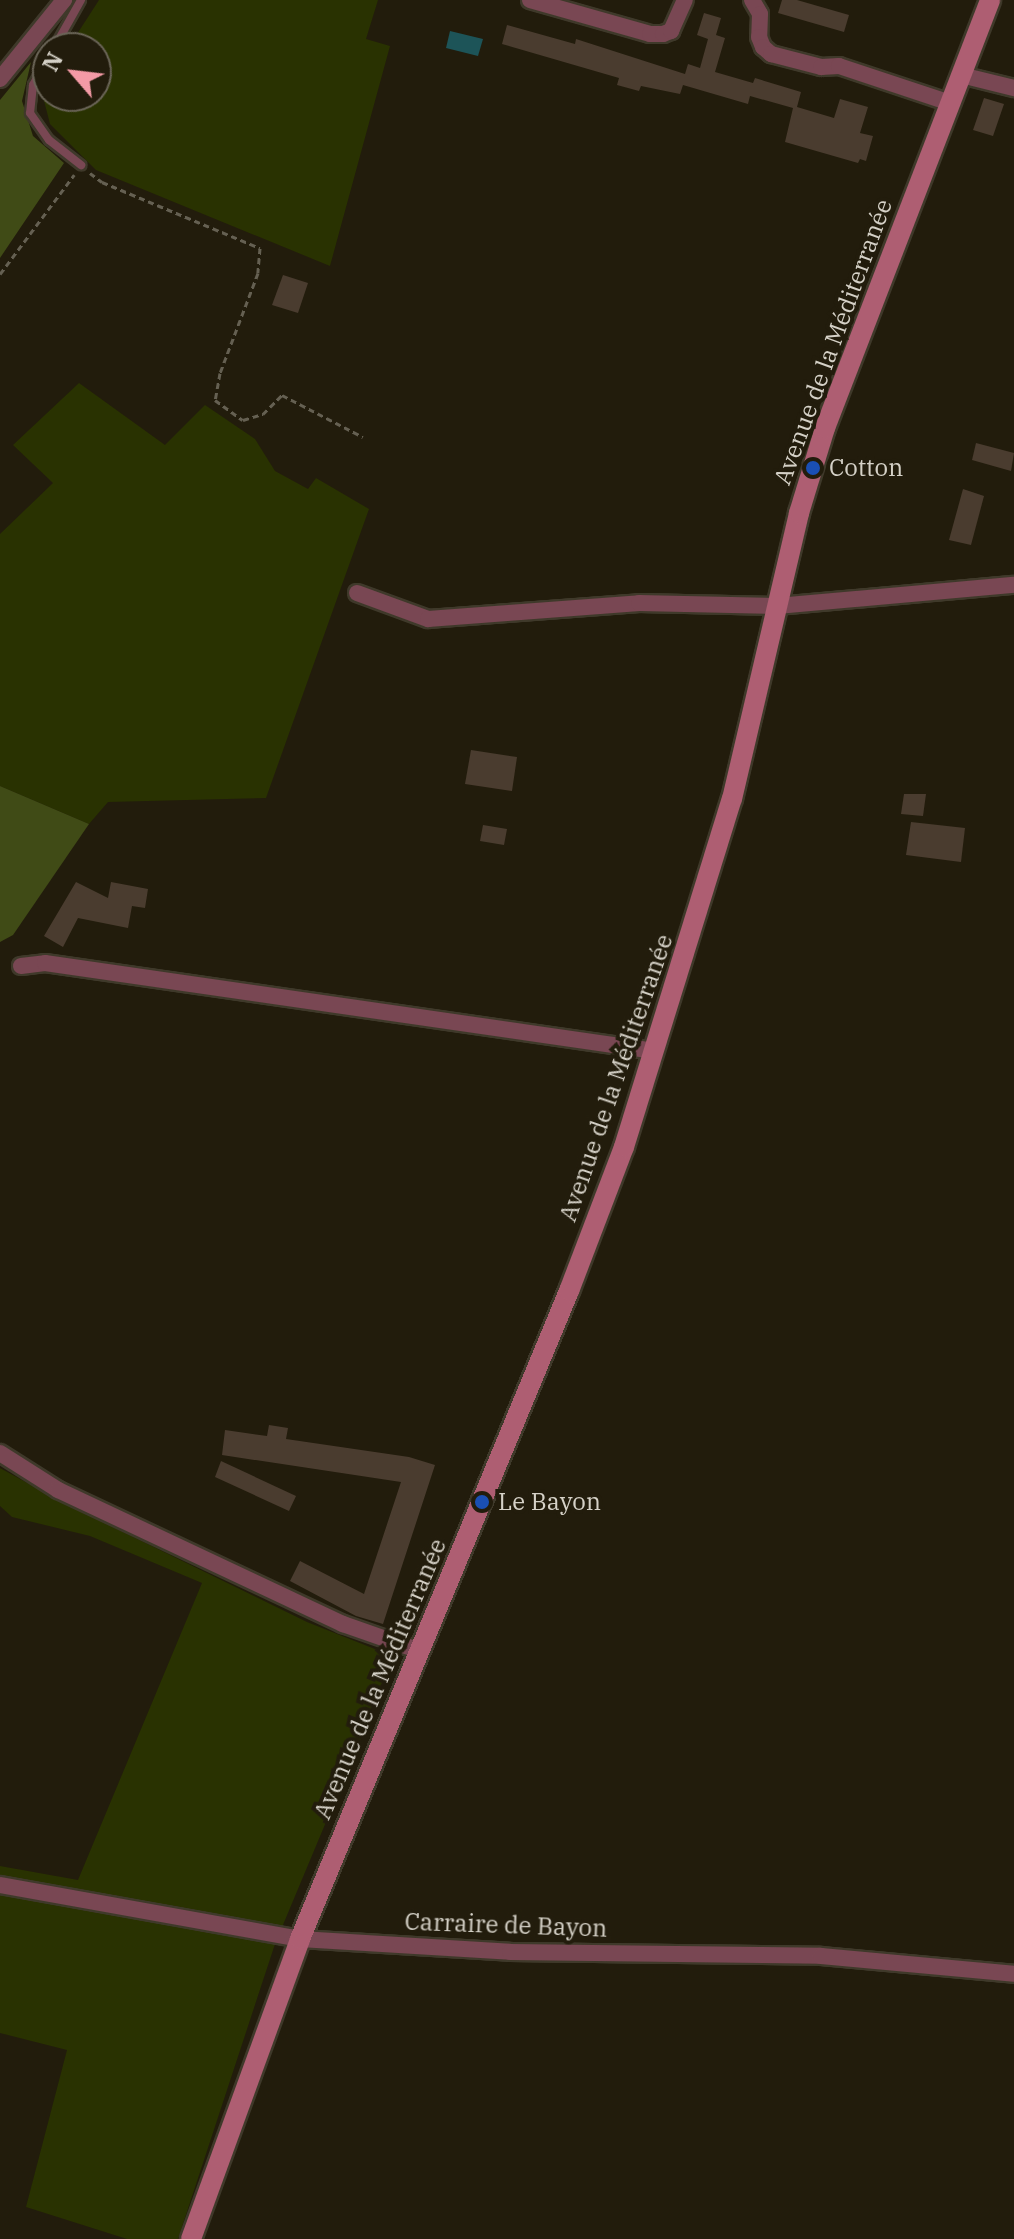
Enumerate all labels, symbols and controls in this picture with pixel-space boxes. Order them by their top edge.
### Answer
north arrow [32,32,112,112]
text: N [35,47,69,76]
street label: Avenue de la Méditerranée [768,195,898,489]
place label: Cotton [829,454,903,482]
marker: Cotton [804,459,822,477]
street label: Avenue de la Méditerranée [553,931,679,1225]
place label: Le Bayon [498,1488,601,1516]
marker: Le Bayon [473,1493,491,1511]
street label: Avenue de la Méditerranée [308,1534,452,1824]
street label: Carraire de Bayon [404,1907,608,1943]

